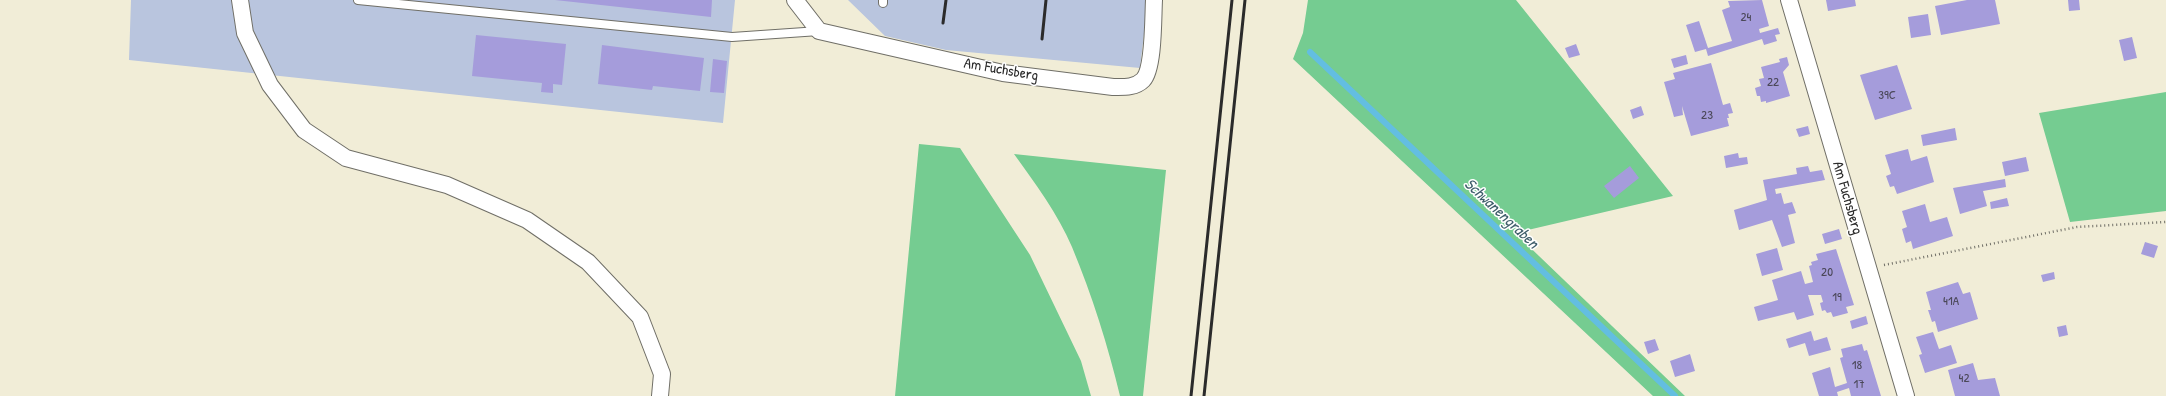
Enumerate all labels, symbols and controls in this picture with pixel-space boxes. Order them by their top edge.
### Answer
house number: 24 [1741,10,1751,26]
street label: Am Fuchsberg [962,55,1040,85]
house number: 22 [1767,75,1779,91]
house number: 39C [1878,88,1896,104]
house number: 23 [1701,108,1713,124]
street label: Am Fuchsberg [1828,159,1866,237]
water label: Schwanengraben [1460,175,1542,253]
house number: 20 [1821,265,1833,281]
house number: 19 [1832,290,1842,306]
house number: 41A [1943,294,1959,310]
house number: 18 [1852,358,1862,374]
house number: 42 [1959,371,1969,387]
house number: 17 [1853,377,1865,393]

